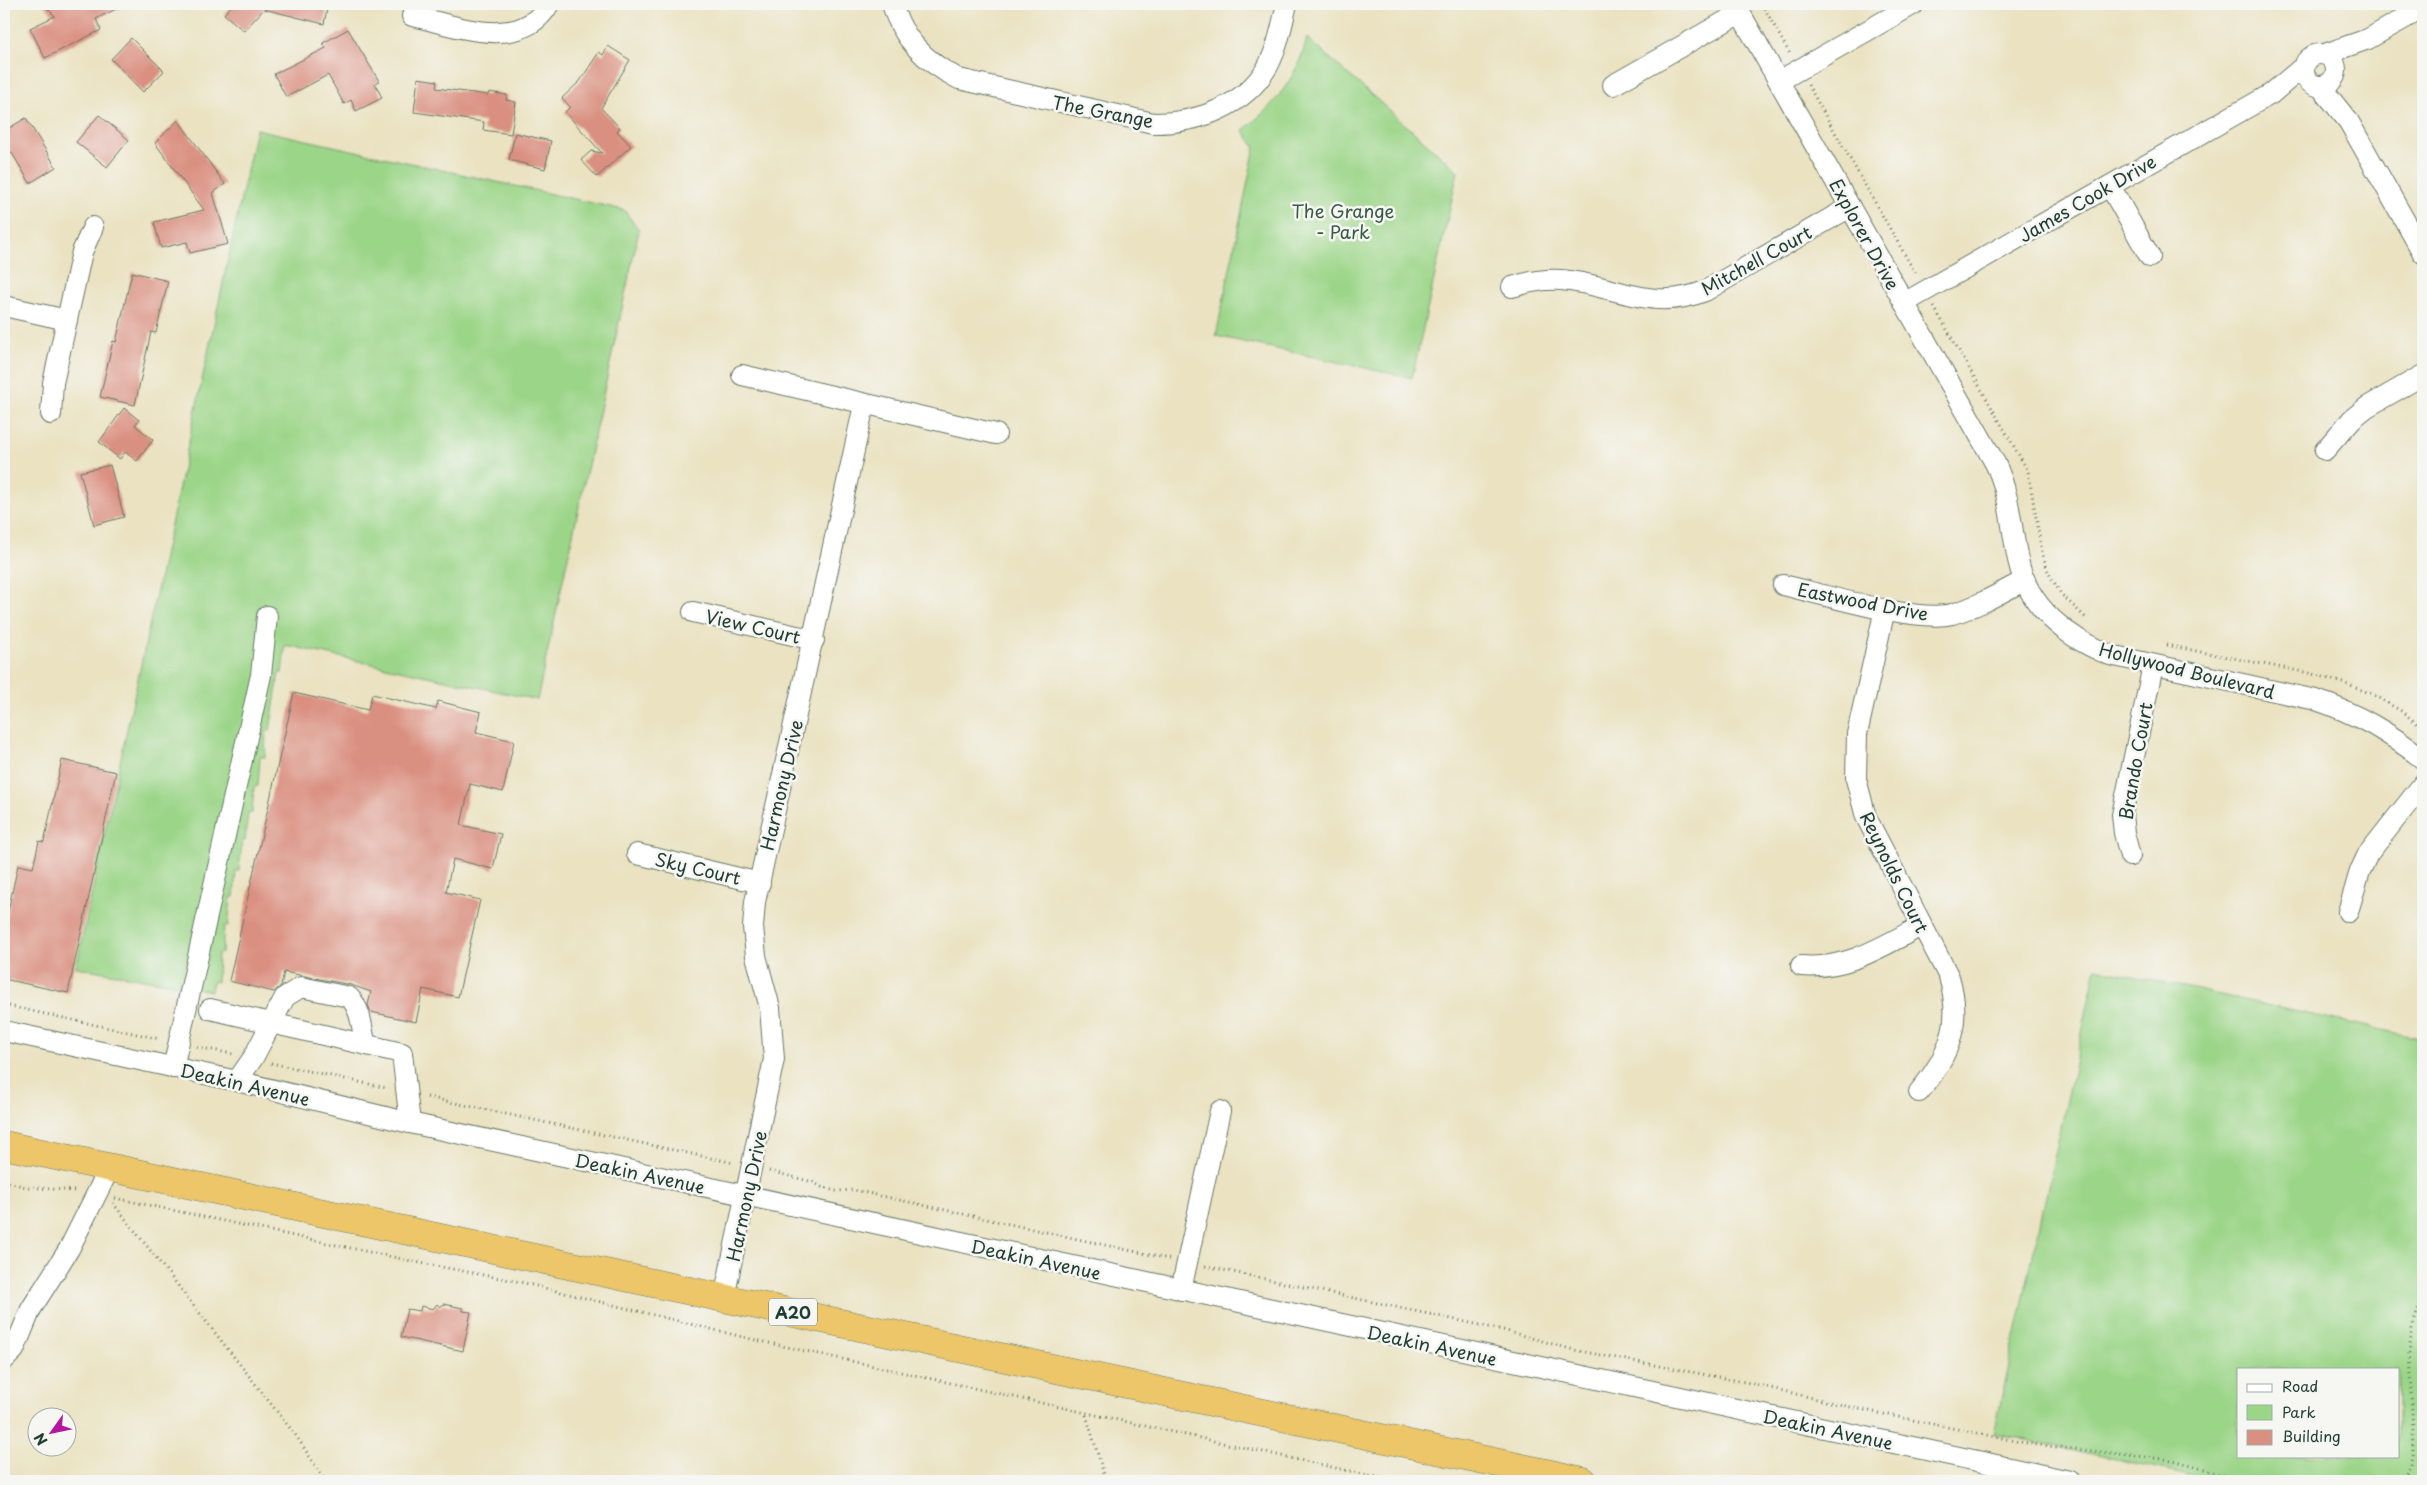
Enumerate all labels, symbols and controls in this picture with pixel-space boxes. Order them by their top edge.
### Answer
street label: The Grange [1050,88,1156,134]
street label: James Cook Drive [2013,148,2161,248]
street label: Explorer Drive [1823,173,1907,295]
park label: The Grange - Park [1292,197,1395,245]
street label: Mitchell Court [1696,218,1816,302]
street label: Eastwood Drive [1795,575,1931,627]
street label: View Court [703,602,803,650]
street label: Hollywood Boulevard [2096,635,2278,705]
street label: Brando Court [2111,700,2159,822]
street label: Harmony Drive [753,717,809,853]
street label: Reynolds Court [1854,807,1936,937]
street label: Sky Court [653,845,743,891]
street label: Deakin Avenue [178,1056,312,1112]
street label: Harmony Drive [719,1128,773,1264]
street label: Deakin Avenue [573,1146,707,1200]
street label: Deakin Avenue [969,1232,1103,1286]
road number: A20 [769,1298,817,1325]
street label: Deakin Avenue [1365,1318,1499,1372]
legend [2237,1368,2400,1458]
text: Road [2282,1374,2318,1397]
text: Park [2282,1400,2316,1423]
street label: Deakin Avenue [1761,1402,1895,1456]
north arrow [28,1408,78,1458]
text: Building [2282,1424,2341,1447]
text: N [29,1429,53,1450]

